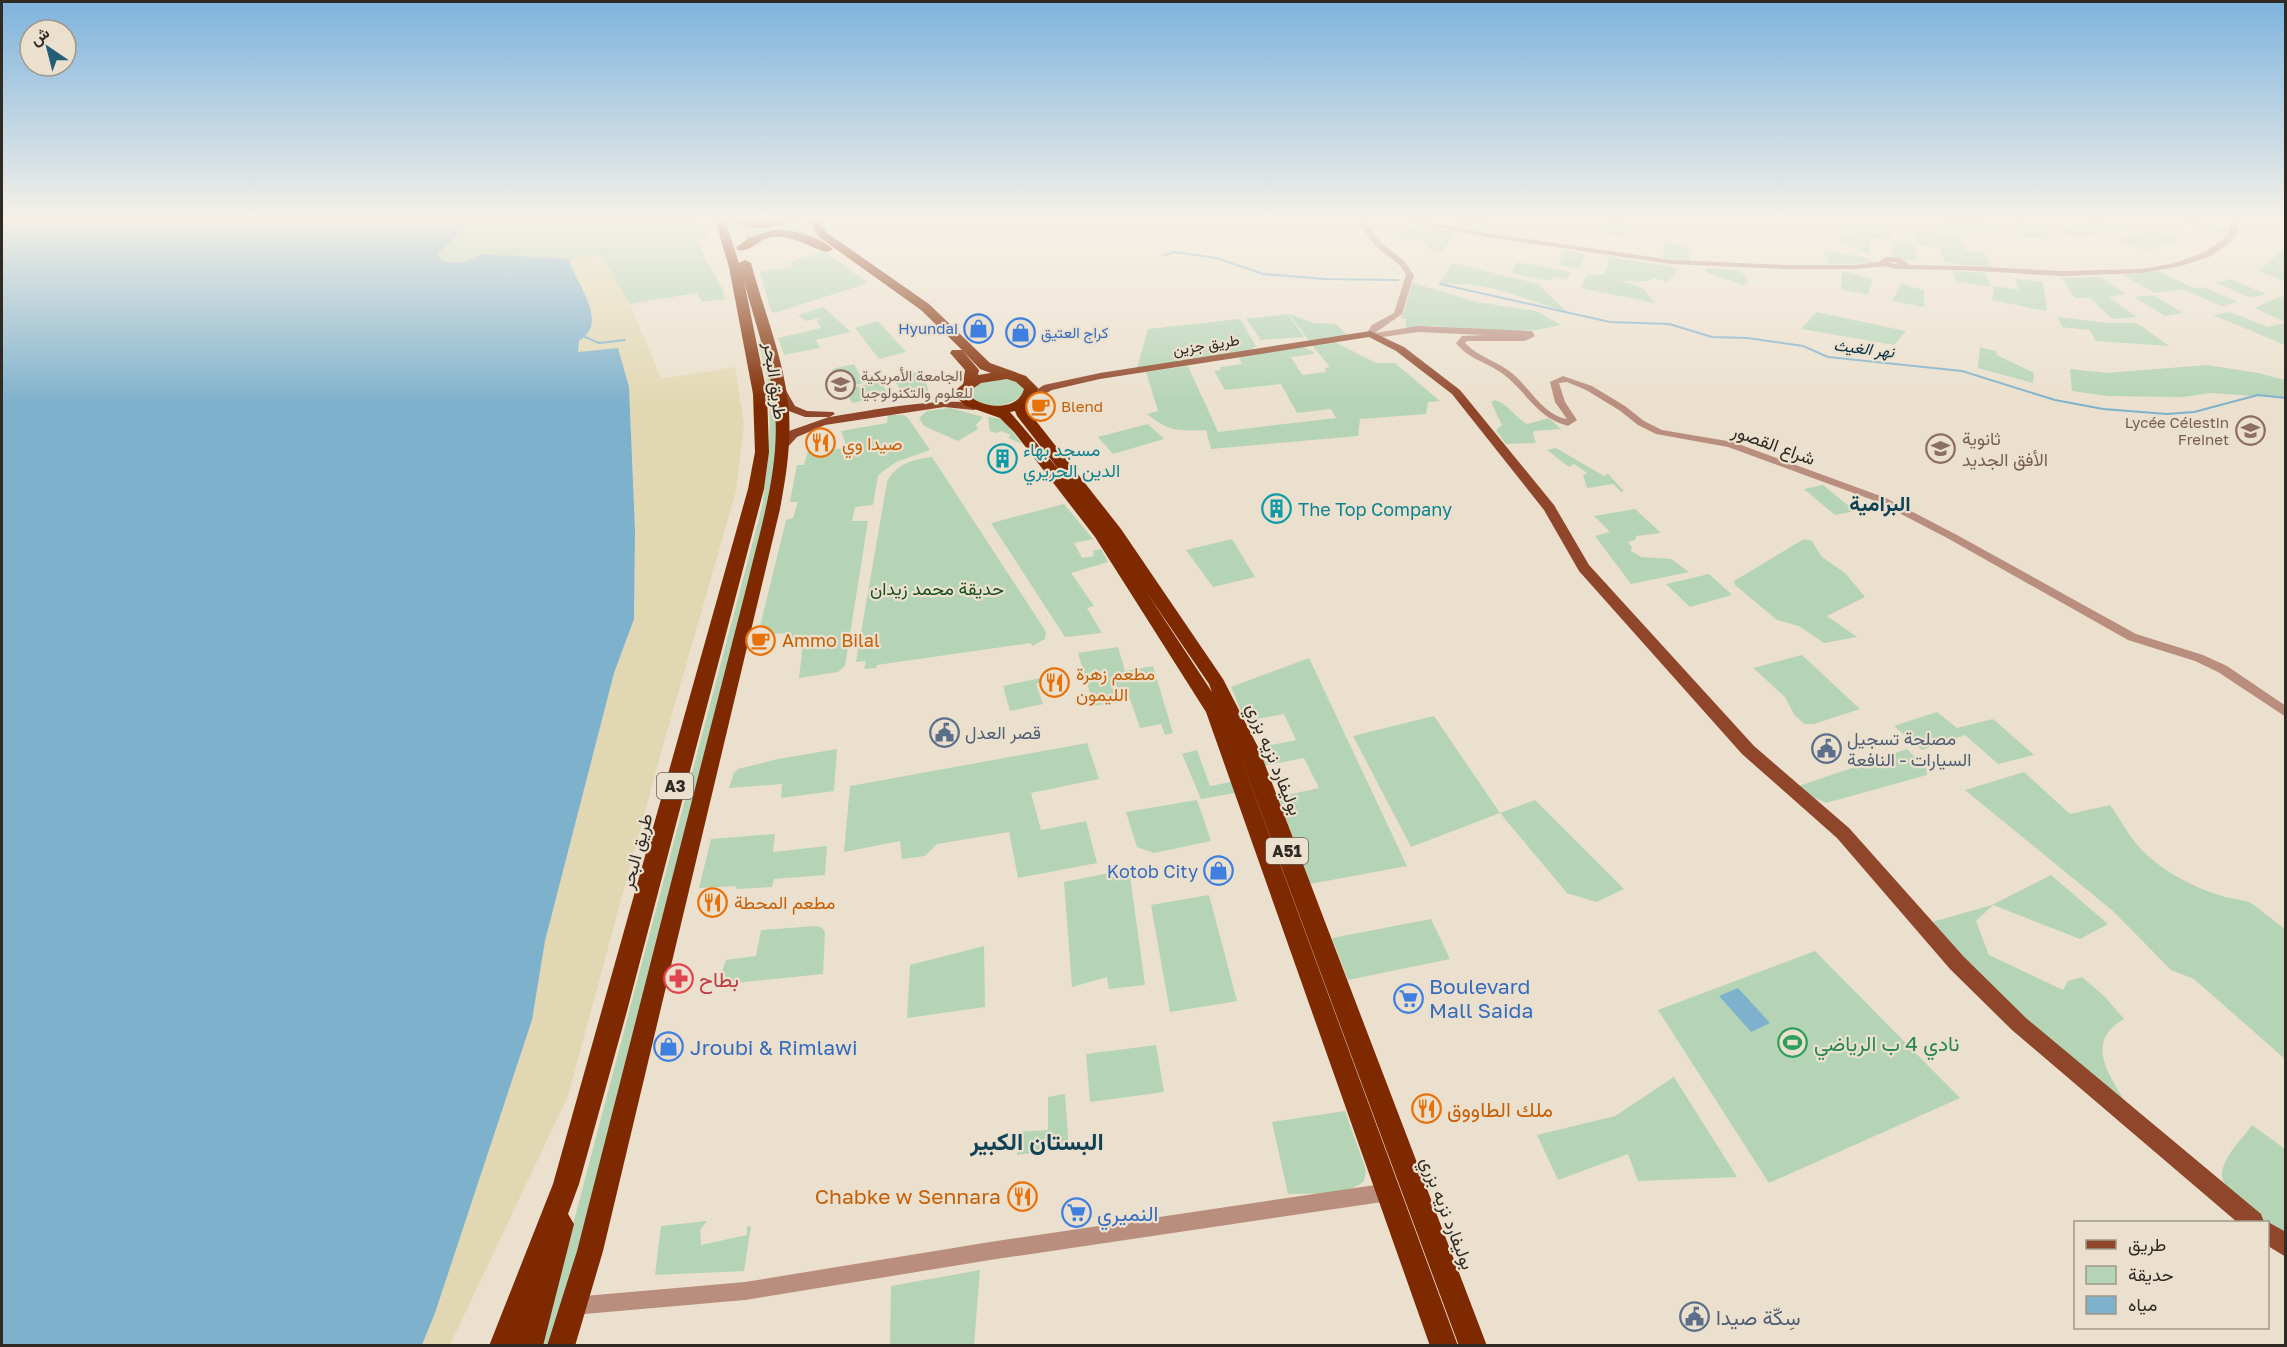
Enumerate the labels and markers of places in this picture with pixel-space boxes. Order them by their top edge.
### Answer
shop icon: Hyundai [963,312,995,344]
shop icon: كراج العتيق [1004,316,1036,348]
place label: Hyundai [898,319,958,337]
place label: كراج العتيق [1041,323,1109,344]
place label: الجامعة الأمريكية للعلوم والتكنولوجيا [861,366,973,403]
school or university icon: الجامعة الأمريكية للعلوم والتكنولوجيا [824,368,856,400]
cafe icon: Blend [1024,390,1056,422]
place label: Blend [1061,397,1103,415]
place label: Lycée Célestin Freinet [2125,413,2229,448]
school or university icon: Lycée Célestin Freinet [2234,415,2266,447]
restaurant icon: صيدا وي [805,427,837,459]
place label: ثانوية الأفق الجديد [1962,427,2048,471]
place label: صيدا وي [842,432,903,459]
school or university icon: ثانوية الأفق الجديد [1925,432,1957,464]
place label: مسجد بهاء الدين الحريري [1023,438,1120,486]
building icon: مسجد بهاء الدين الحريري [986,443,1018,475]
building icon: The Top Company [1261,493,1293,525]
place label: The Top Company [1298,498,1452,520]
cafe icon: Ammo Bilal [745,624,777,656]
place label: Ammo Bilal [782,629,880,651]
place label: مطعم زهرة الليمون [1076,662,1155,706]
restaurant icon: مطعم زهرة الليمون [1039,667,1071,699]
public building icon: قصر العدل [928,716,960,748]
place label: قصر العدل [965,721,1041,744]
place label: مصلحة تسجيل السيارات - النافعة [1847,727,1971,771]
public building icon: مصلحة تسجيل السيارات - النافعة [1810,732,1842,764]
shop icon: Kotob City [1203,855,1235,887]
place label: Kotob City [1107,860,1198,882]
restaurant icon: مطعم المحطة [697,886,729,918]
place label: مطعم المحطة [734,891,835,915]
pharmacy icon: بطاح [662,963,694,995]
place label: بطاح [699,966,739,994]
place label: Boulevard Mall Saida [1429,973,1533,1023]
supermarket icon: Boulevard Mall Saida [1392,982,1424,1014]
sports icon: نادي 4 ب الرياضي [1777,1027,1809,1059]
place label: نادي 4 ب الرياضي [1814,1030,1960,1061]
shop icon: Jroubi & Rimlawi [653,1031,685,1063]
place label: Jroubi & Rimlawi [690,1034,858,1060]
restaurant icon: ملك الطاووق [1410,1093,1442,1125]
place label: ملك الطاووق [1447,1096,1553,1123]
restaurant icon: Chabke w Sennara [1006,1180,1038,1212]
place label: Chabke w Sennara [815,1183,1001,1209]
supermarket icon: النميري [1060,1197,1092,1229]
place label: النميري [1097,1200,1158,1231]
public building icon: سِكّة صيدا [1679,1301,1711,1333]
place label: سِكّة صيدا [1716,1304,1801,1331]

